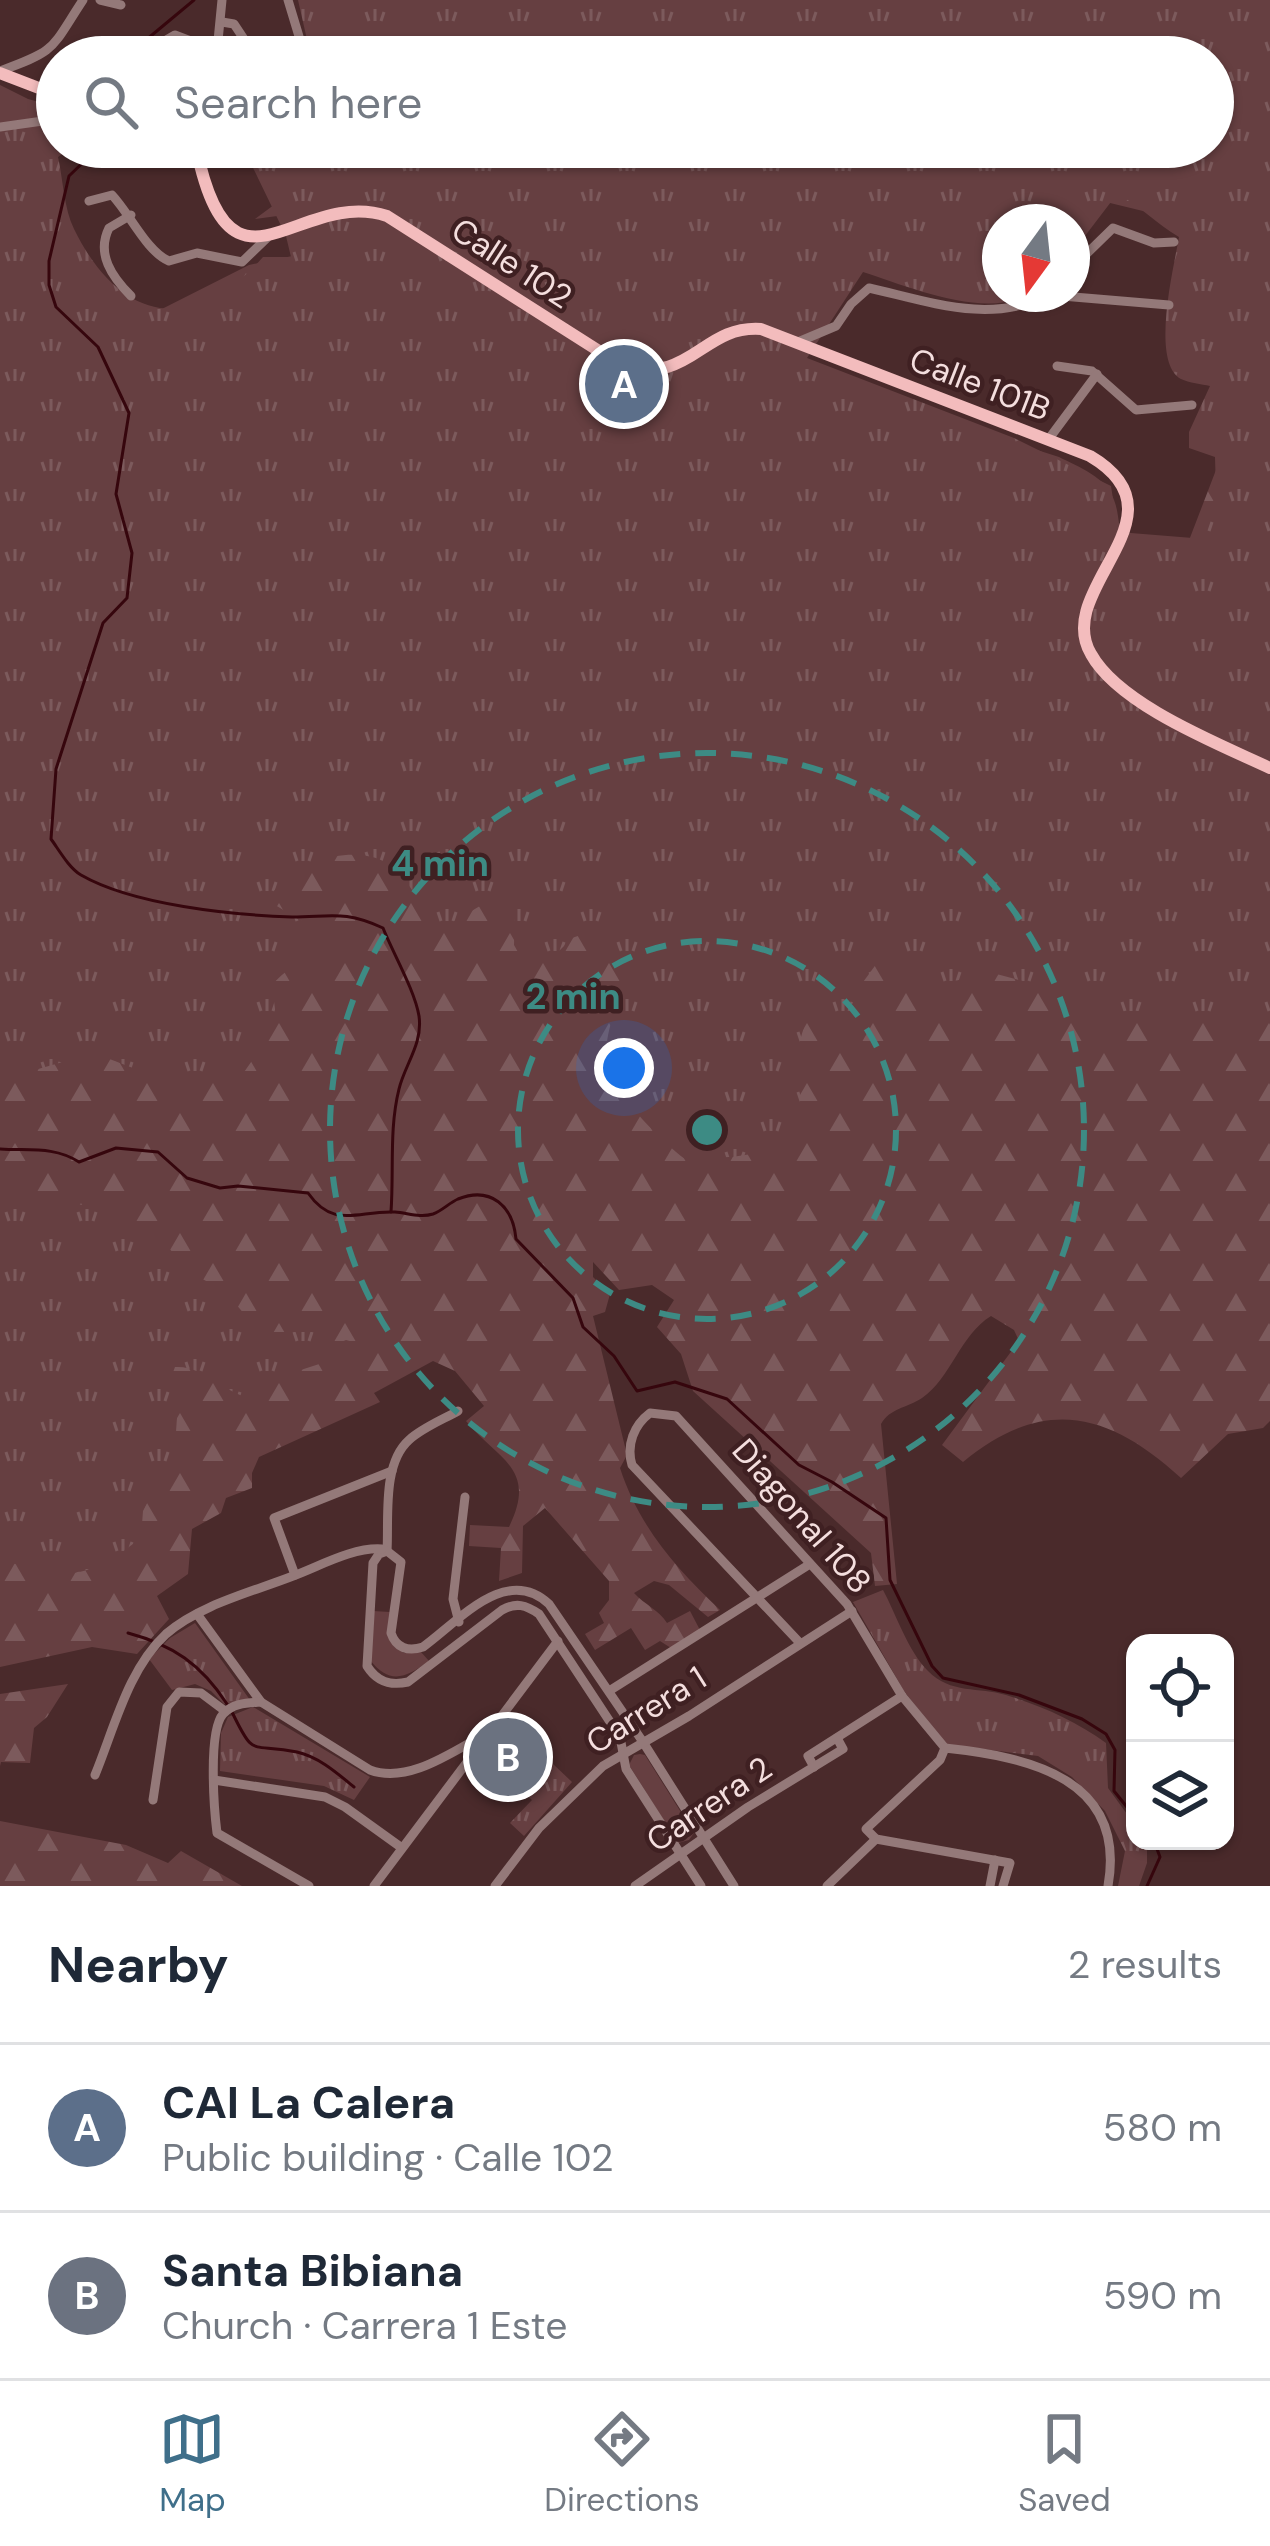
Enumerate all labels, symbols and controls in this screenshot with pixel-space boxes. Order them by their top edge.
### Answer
search box [36,36,1234,168]
icon: search [78,69,144,135]
text: Search here [174,73,422,132]
north arrow [982,204,1090,312]
street label: Calle 102 [444,208,580,318]
street label: Calle 101B [904,338,1056,430]
pin: A [585,339,663,429]
text: 4 min [391,840,489,887]
text: 2 min [525,973,621,1020]
your location [594,1038,654,1098]
centre of rings [686,1109,728,1151]
street label: Diagonal 108 [723,1429,881,1603]
map controls [1126,1634,1234,1850]
button: locate [1126,1634,1234,1742]
street label: Carrera 1 [578,1656,714,1764]
pin: B [469,1712,547,1802]
button: layers [1126,1742,1234,1850]
street label: Carrera 2 [638,1746,780,1862]
text: Nearby [48,1931,229,1998]
text: 2 results [1068,1939,1222,1990]
text: CAI La Calera [162,2073,455,2132]
text: A [73,2102,101,2153]
text: 580 m [1103,2102,1222,2153]
text: Public building · Calle 102 [162,2132,613,2183]
text: Santa Bibiana [162,2241,463,2300]
text: B [75,2270,99,2321]
text: 590 m [1103,2270,1222,2321]
text: Church · Carrera 1 Este [162,2300,567,2351]
tab: Map [159,2406,226,2521]
tab: Directions [544,2406,700,2521]
tab: Saved [1018,2406,1111,2521]

